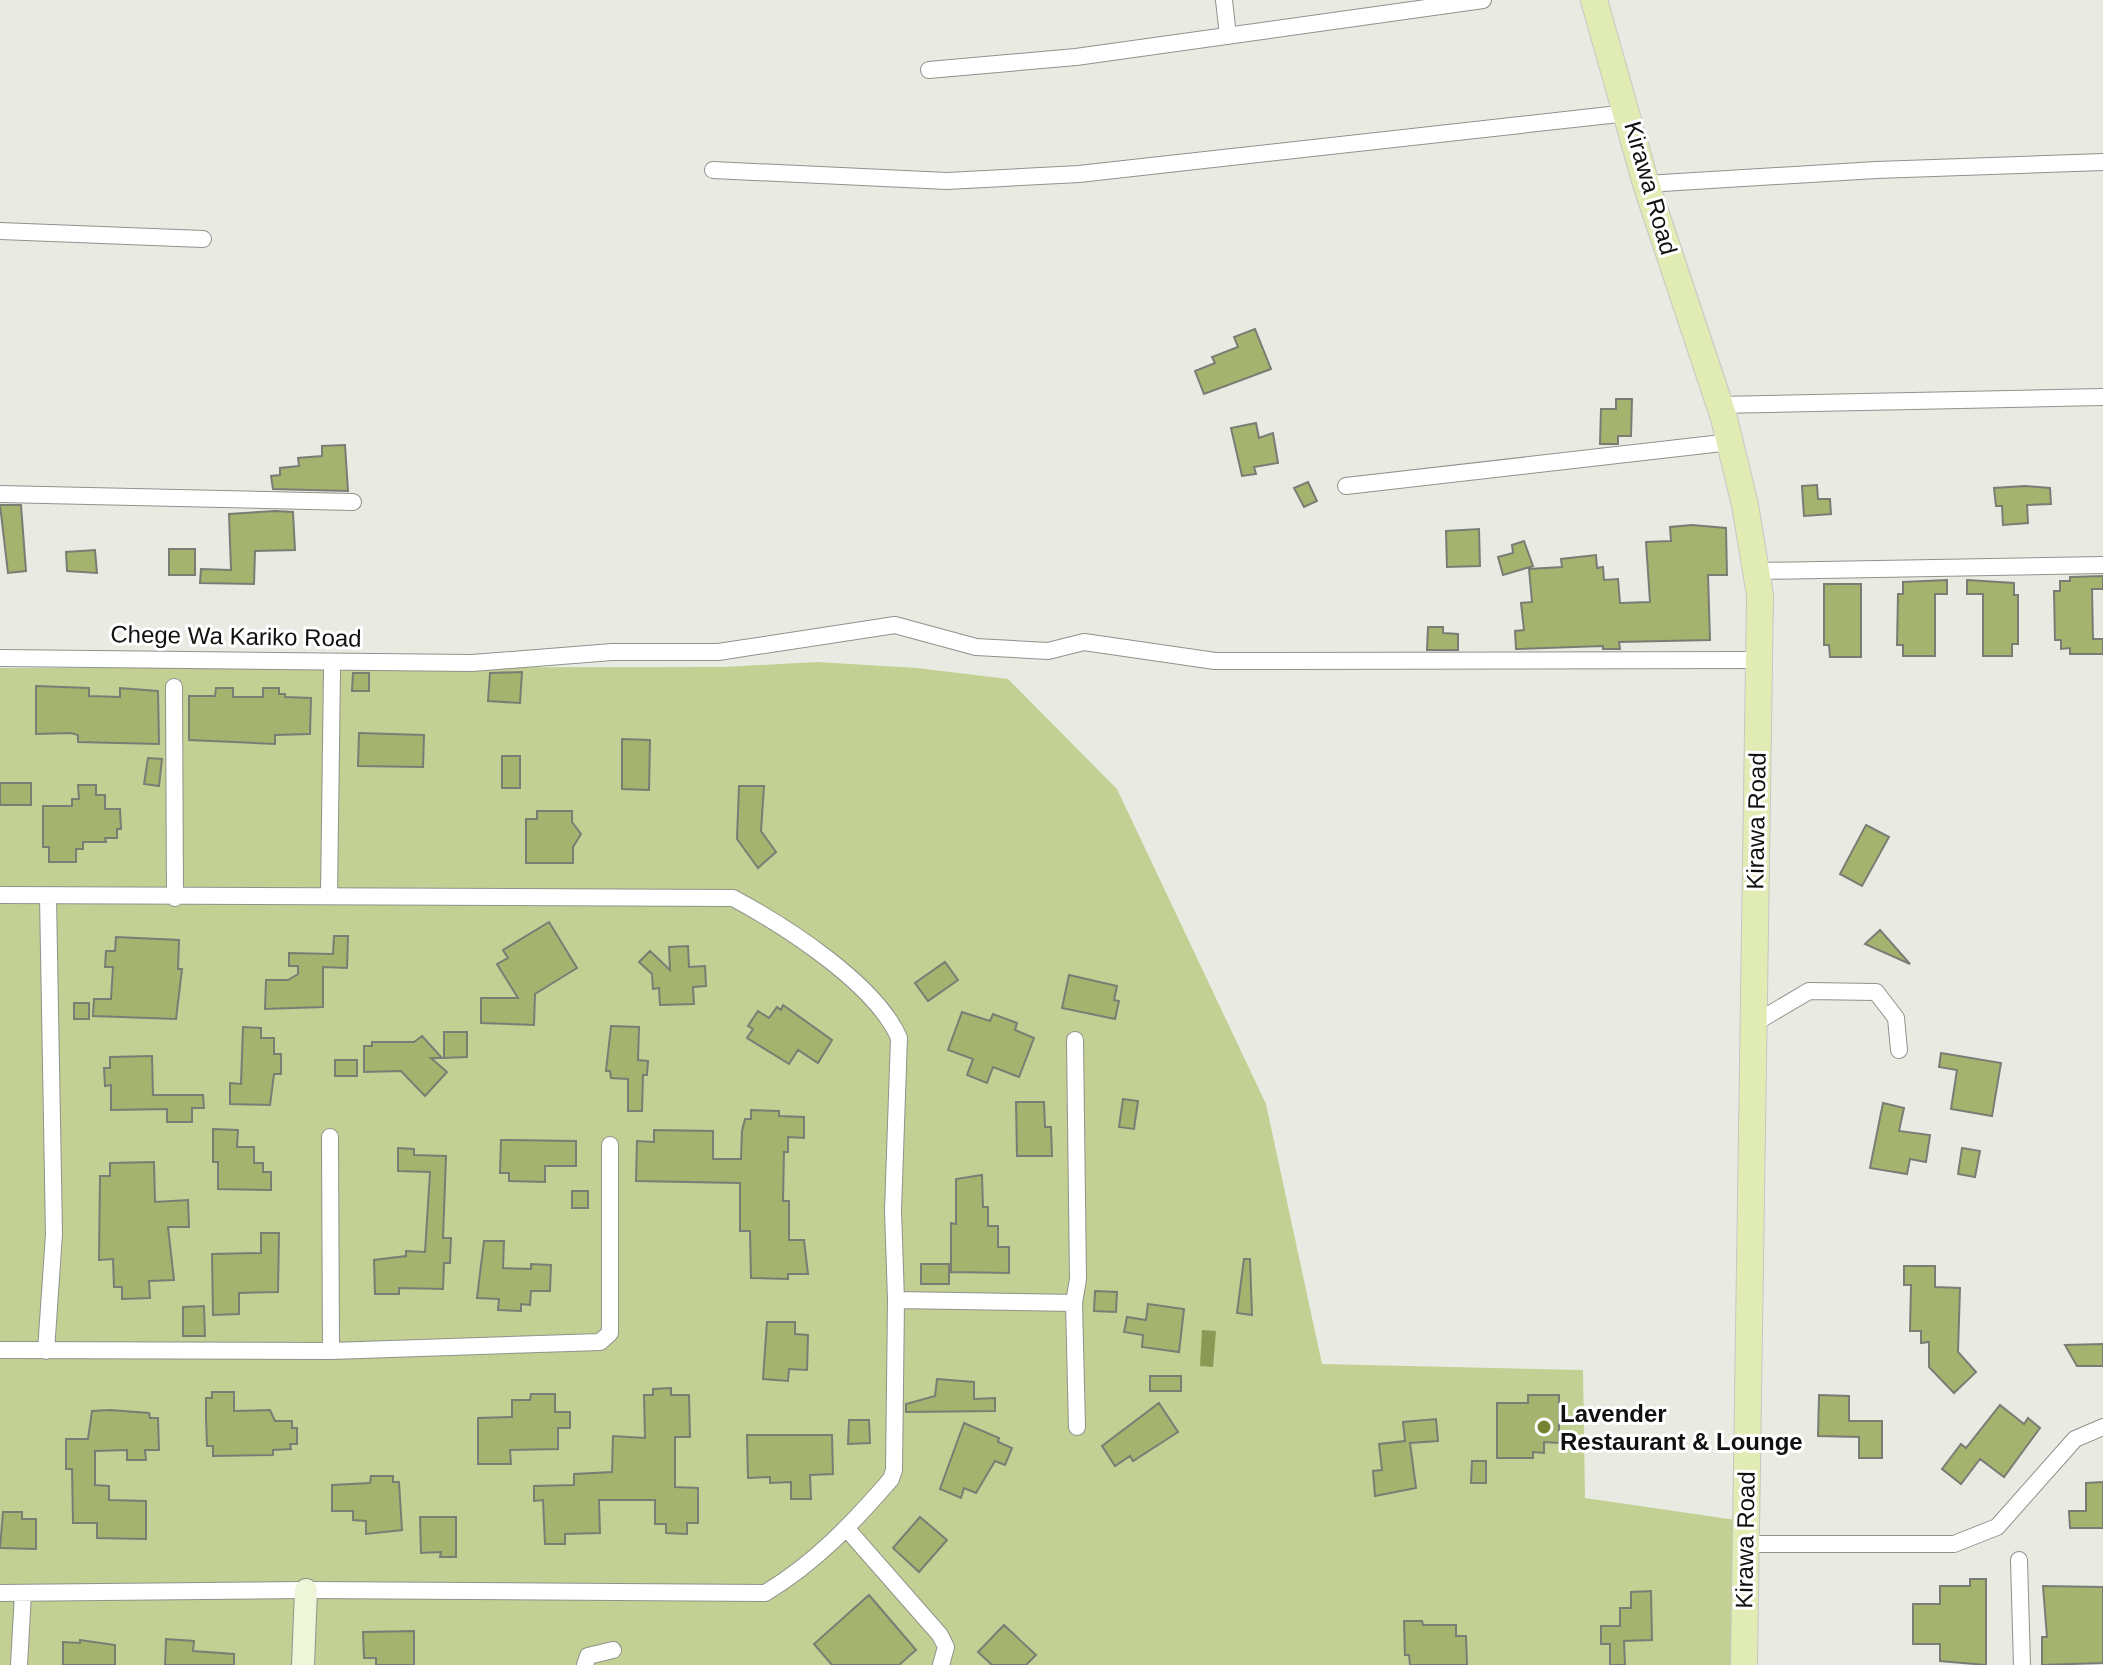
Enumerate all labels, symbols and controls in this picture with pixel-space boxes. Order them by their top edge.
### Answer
street label: Kirawa Road [1619,118,1683,258]
street label: Chege Wa Kariko Road [110,620,362,652]
street label: Kirawa Road [1741,752,1771,890]
place label: Lavender Restaurant & Lounge [1560,1400,1803,1455]
marker: Lavender Restaurant & Lounge [1535,1418,1553,1436]
street label: Kirawa Road [1730,1471,1760,1609]

